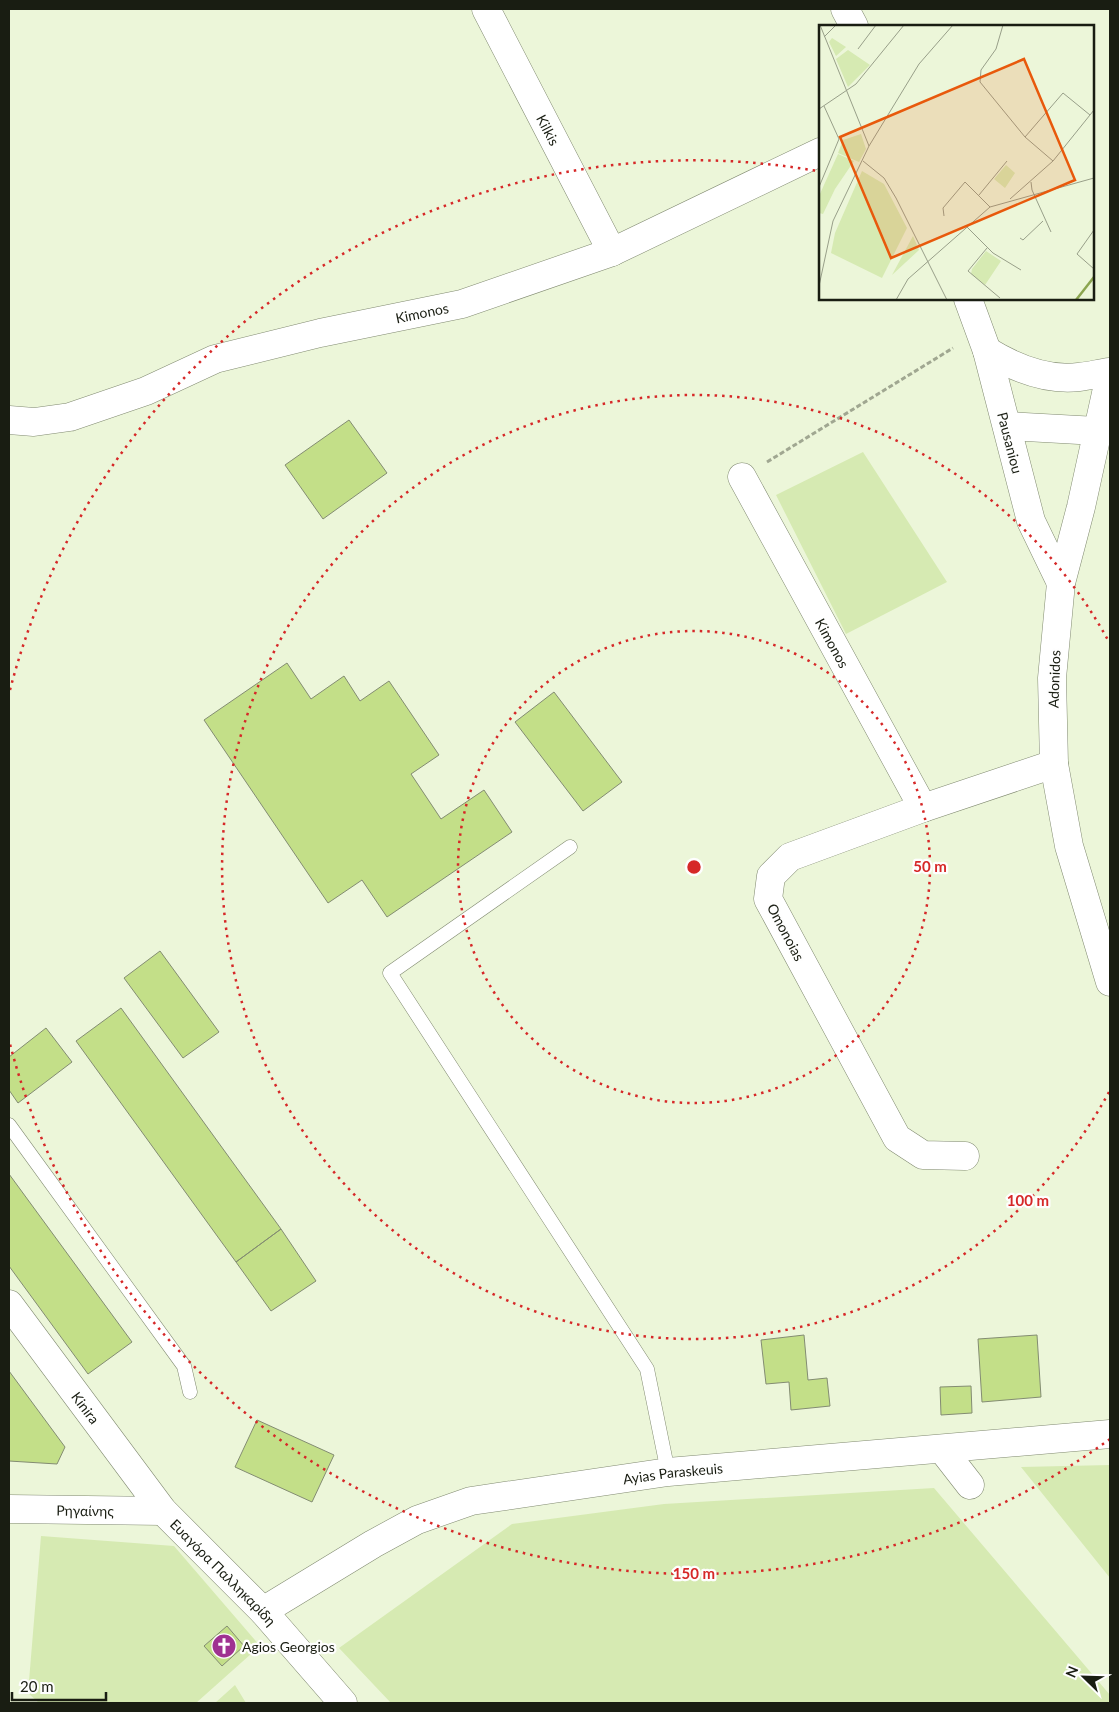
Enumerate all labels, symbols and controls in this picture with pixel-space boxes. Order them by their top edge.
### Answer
inset map [819,25,1094,300]
street label: Kilkis [534,111,564,148]
street label: Kimonos [394,298,450,326]
street label: Pausaniou [995,410,1027,475]
street label: Kimonos [812,615,853,671]
street label: Adonidos [1044,650,1064,708]
text: 50 m [913,857,947,875]
centre of rings [685,858,703,876]
street label: Omonoias [764,900,808,964]
text: 100 m [1007,1191,1049,1209]
street label: Kinira [68,1388,104,1427]
street label: Ayias Paraskeuis [622,1459,724,1487]
street label: Ρηγαίνης [56,1501,114,1519]
street label: Ευαγόρα Παλληκαρίδη [167,1515,280,1629]
text: 150 m [673,1564,715,1582]
church icon: Agios Georgios [211,1633,237,1659]
place label: Agios Georgios [242,1638,335,1655]
north arrow [1059,1652,1109,1702]
text: N [1062,1663,1082,1680]
scale bar [12,1670,106,1702]
text: 20 m [20,1677,54,1695]

